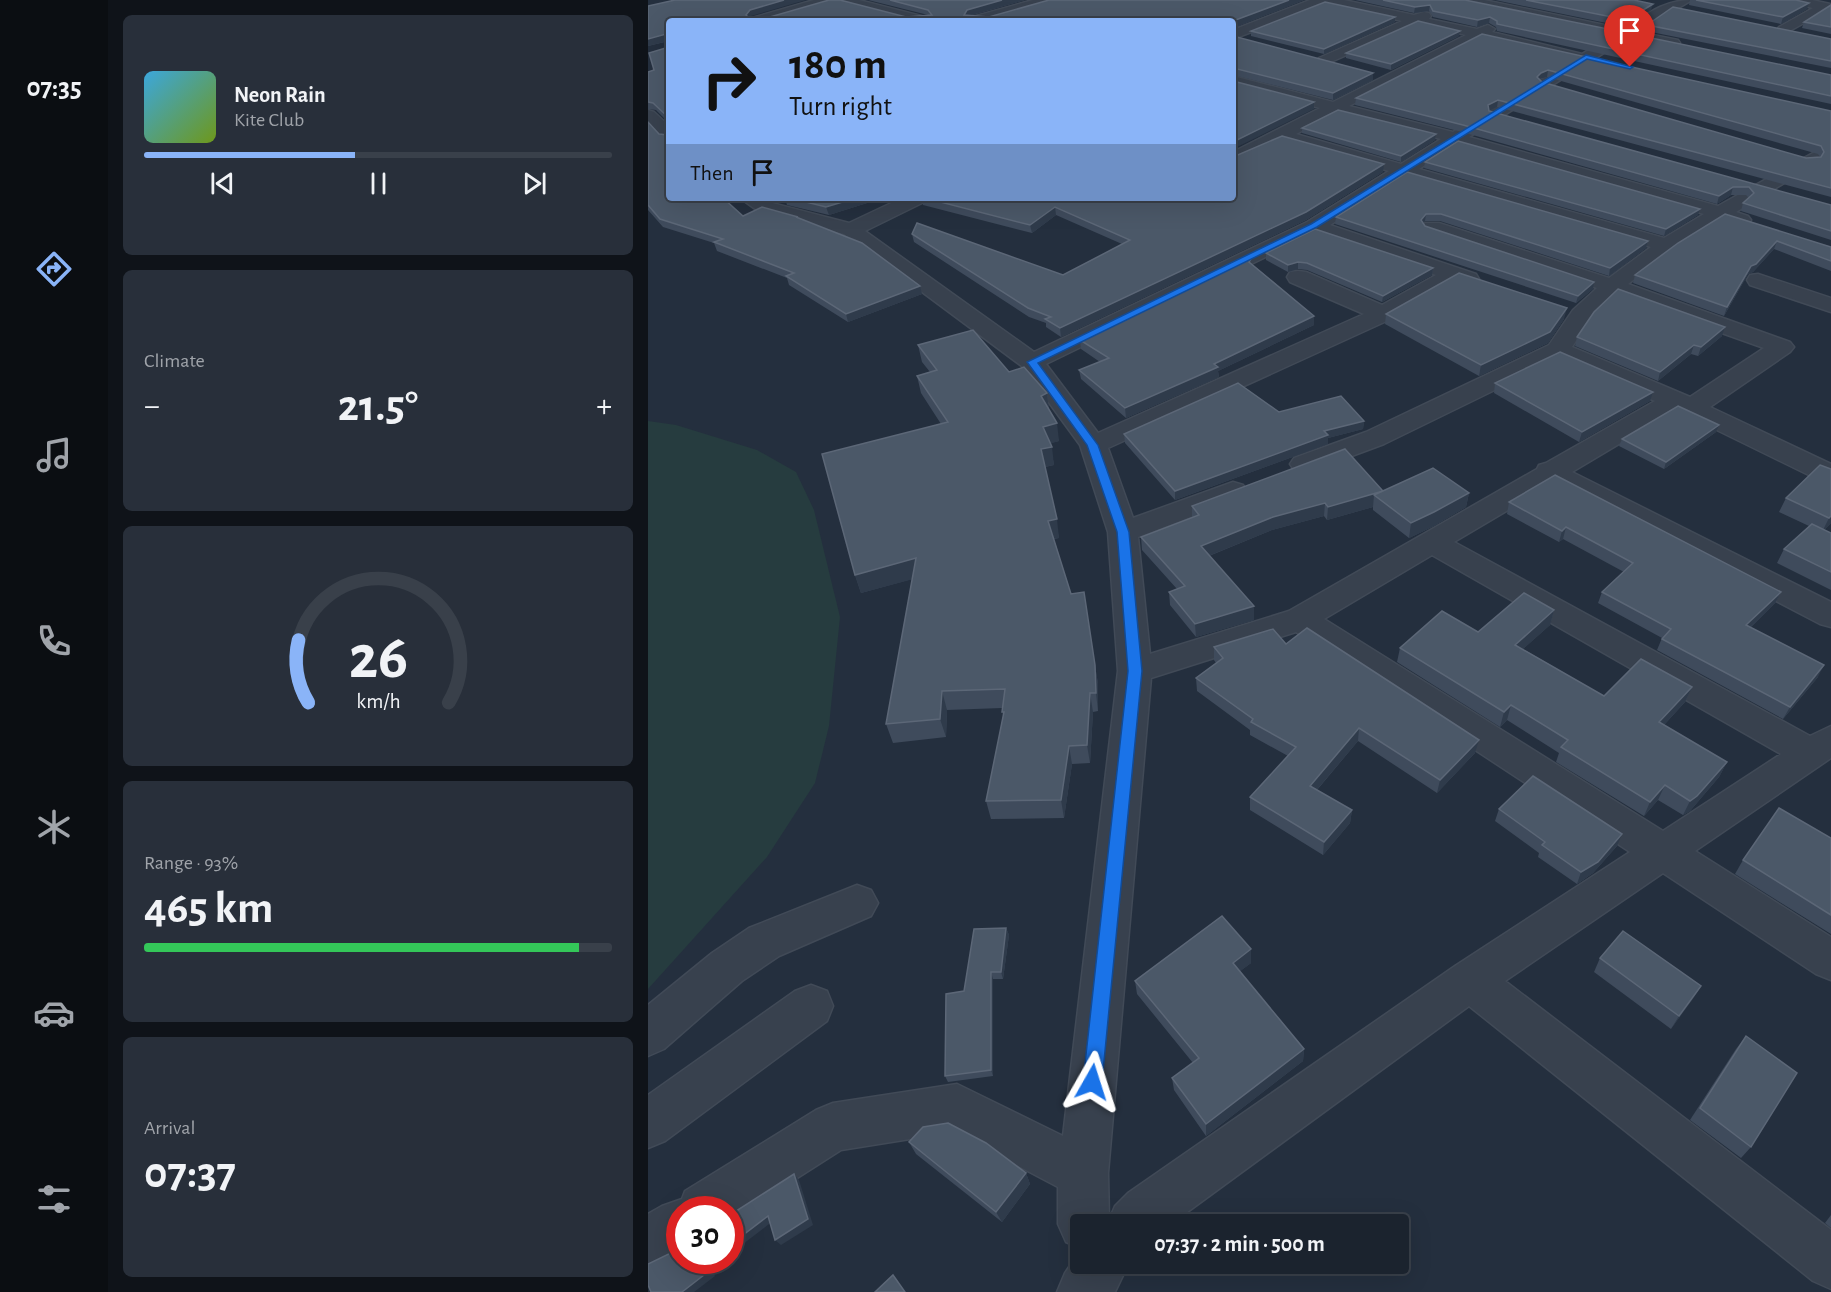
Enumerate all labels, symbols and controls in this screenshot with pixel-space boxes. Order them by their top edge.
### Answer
pin [1604,5,1655,67]
icon: arrive [1613,14,1646,47]
icon: right [690,42,768,120]
text: 180 m [789,44,887,86]
text: 07:35 [26,74,82,101]
text: Neon Rain [234,84,326,106]
text: Turn right [789,93,892,120]
text: Kite Club [234,110,304,130]
icon: arrive [746,156,779,189]
text: Then [690,162,734,184]
icon: previous [206,167,239,200]
icon: pause [362,167,395,200]
icon: next [518,167,551,200]
icon: directions [33,248,75,290]
text: Climate [144,351,205,371]
text: 21.5° [338,384,418,429]
text: − [144,390,160,423]
text: + [596,390,612,423]
icon: music [33,434,75,476]
icon: phone [33,620,75,662]
text: 26 [348,627,408,689]
text: km/h [356,691,400,712]
icon: climate [33,806,75,848]
text: Range · 93% [144,853,238,873]
text: 465 km [144,886,273,931]
icon: car [33,992,75,1034]
position arrow [1060,1050,1124,1114]
text: Arrival [144,1118,195,1138]
text: 07:37 [144,1151,236,1196]
icon: filters [33,1178,75,1220]
speed limit sign: 30 [666,1196,744,1274]
text: 07:37 · 2 min · 500 m [1154,1233,1325,1255]

